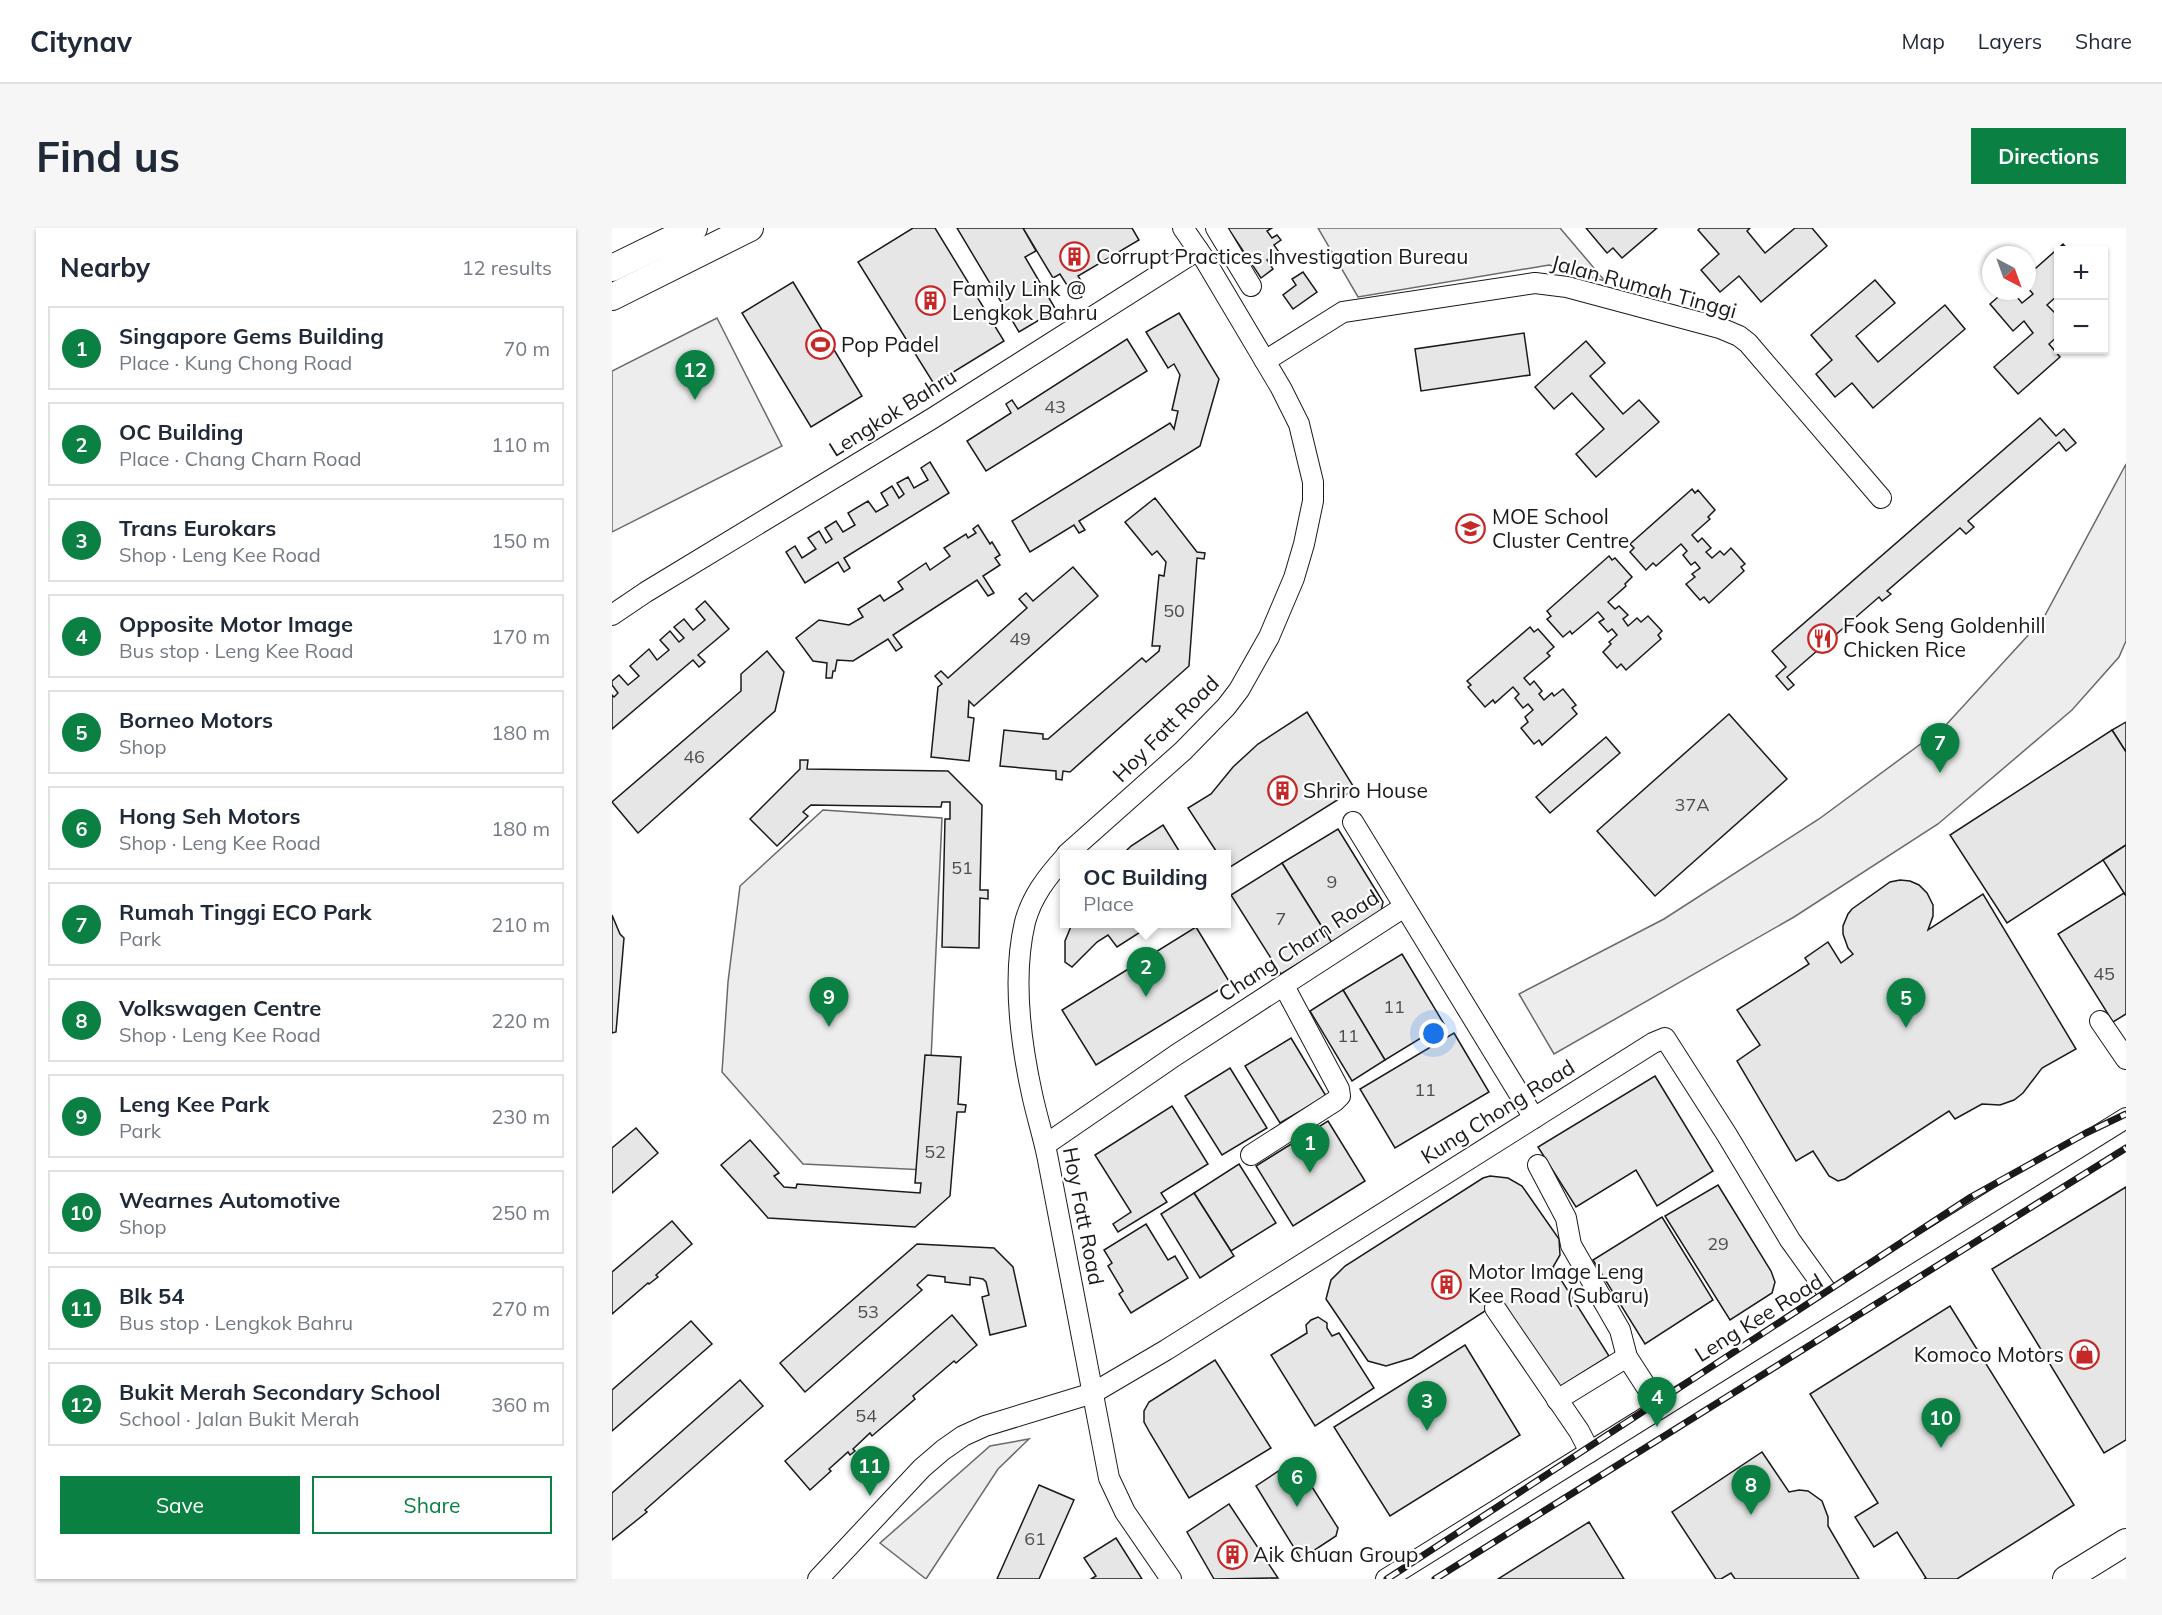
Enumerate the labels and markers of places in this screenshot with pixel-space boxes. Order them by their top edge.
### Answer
building icon: Corrupt Practices Investigation Bureau [1059,241,1091,273]
place label: Corrupt Practices Investigation Bureau [1096,243,1468,269]
place label: Family Link @ Lengkok Bahru [952,275,1098,325]
building icon: Family Link @ Lengkok Bahru [915,285,947,317]
sports icon: Pop Padel [804,329,836,361]
place label: Pop Padel [841,331,939,357]
pin: 12 [676,350,715,400]
place label: MOE School Cluster Centre [1492,503,1629,553]
school or university icon: MOE School Cluster Centre [1455,513,1487,545]
place label: Fook Seng Goldenhill Chicken Rice [1843,612,2046,662]
restaurant icon: Fook Seng Goldenhill Chicken Rice [1806,622,1838,654]
pin: 7 [1920,724,1960,773]
building icon: Shriro House [1266,775,1298,807]
place label: Shriro House [1303,777,1428,803]
pin: 2 [1126,948,1166,997]
pin: 9 [810,978,848,1027]
pin: 5 [1886,978,1926,1028]
pin: 1 [1290,1124,1330,1173]
place label: Motor Image Leng Kee Road (Subaru) [1468,1258,1650,1308]
building icon: Motor Image Leng Kee Road (Subaru) [1431,1268,1463,1300]
shop icon: Komoco Motors [2069,1339,2101,1371]
place label: Komoco Motors [1914,1341,2064,1367]
pin: 4 [1638,1378,1676,1427]
pin: 3 [1408,1382,1446,1431]
pin: 10 [1922,1398,1960,1448]
pin: 11 [850,1446,890,1496]
pin: 6 [1278,1458,1316,1507]
pin: 8 [1732,1466,1770,1515]
building icon: Aik Chuan Group [1216,1539,1248,1571]
place label: Aik Chuan Group [1253,1541,1418,1567]

